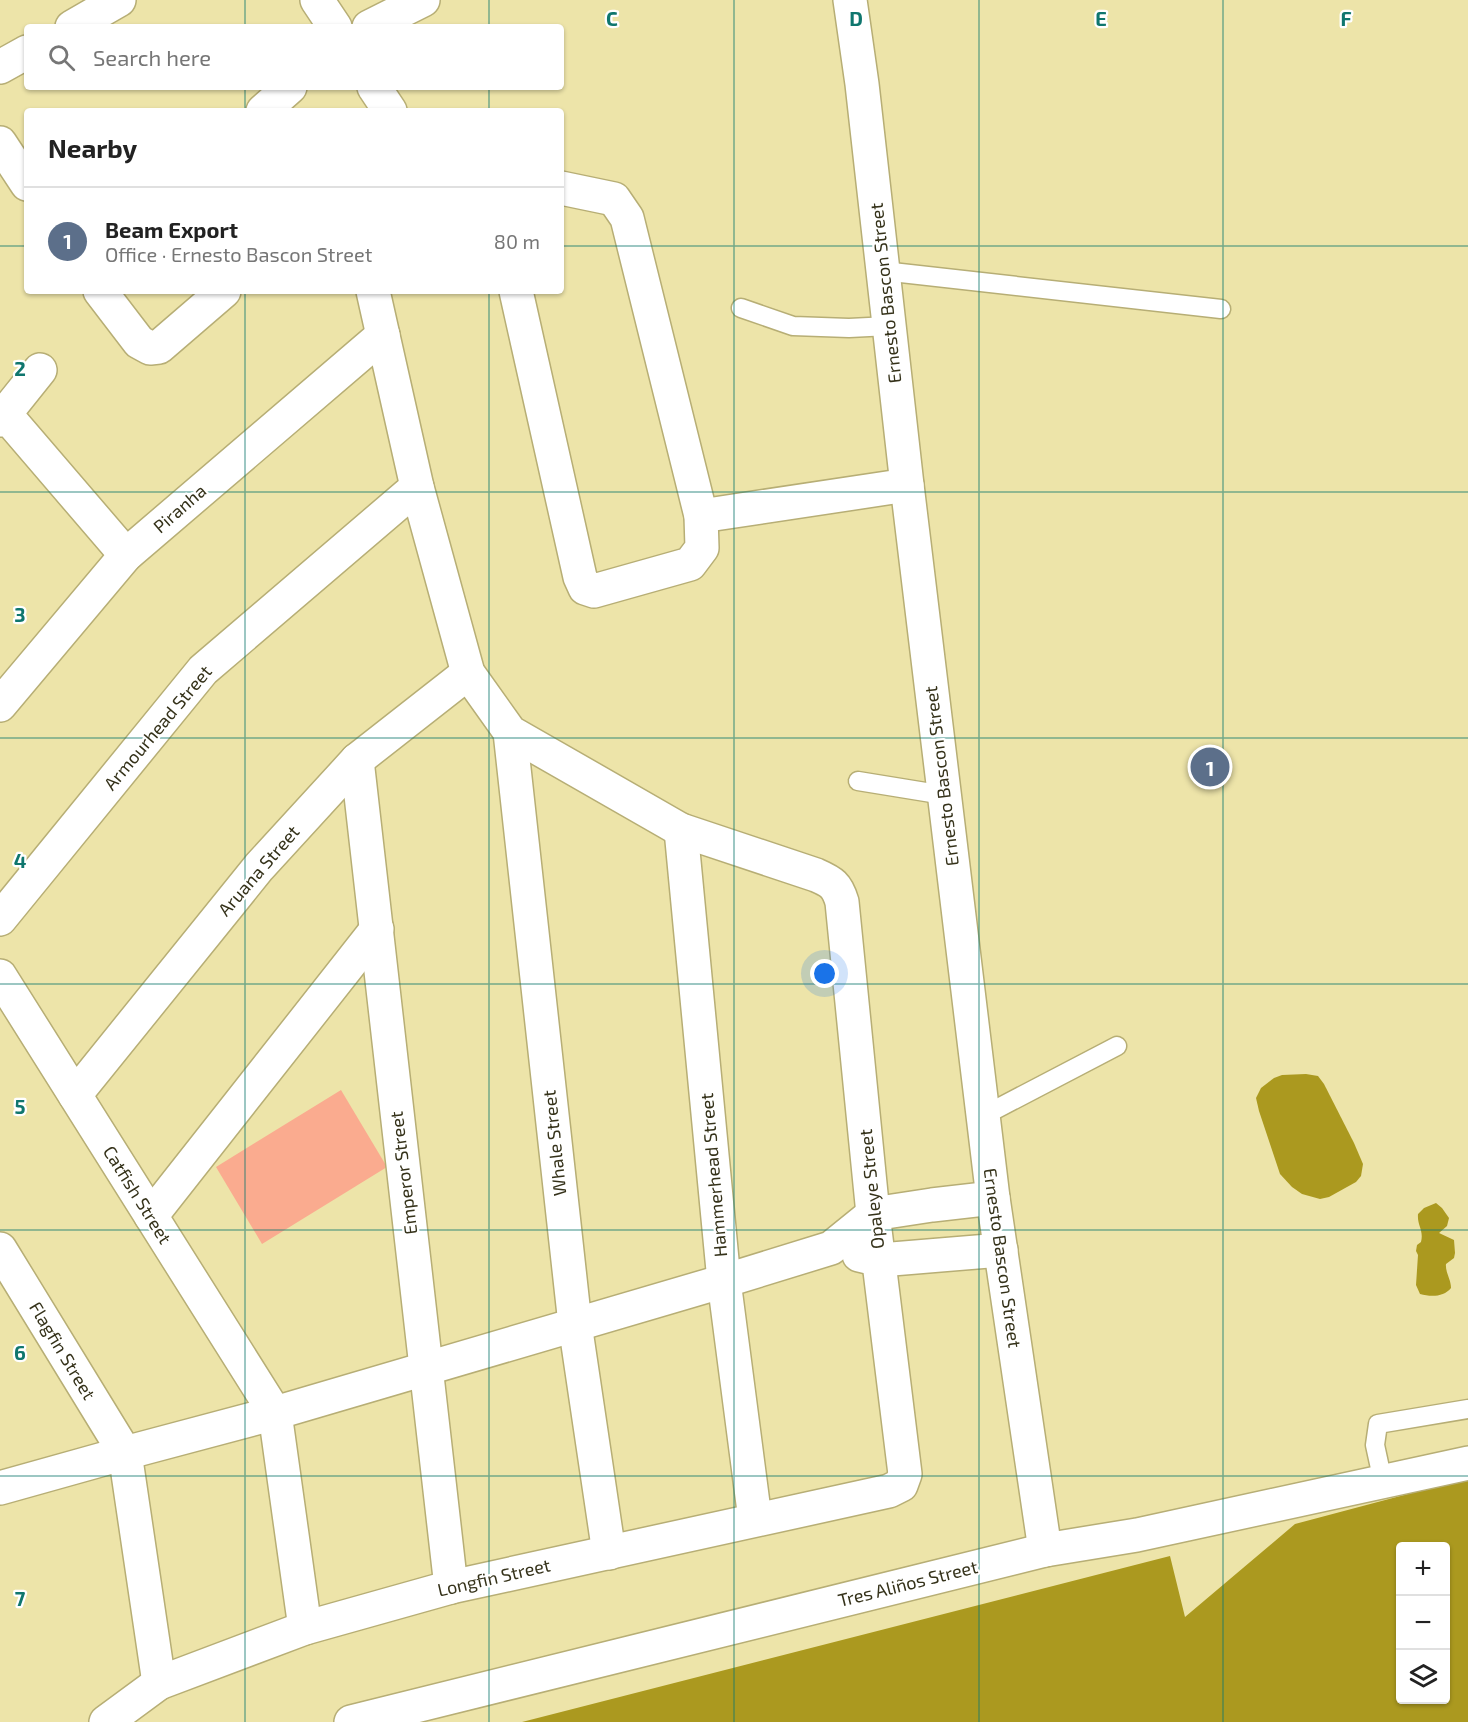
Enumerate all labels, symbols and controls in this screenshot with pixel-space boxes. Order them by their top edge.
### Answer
text: C [606,6,618,30]
text: D [849,6,863,30]
text: E [1095,6,1107,30]
text: F [1340,6,1352,30]
search box [24,24,564,90]
icon: search [45,41,78,74]
text: Search here [93,44,211,70]
text: Nearby [48,132,137,163]
street label: Ernesto Bascon Street [865,202,905,384]
text: Beam Export [105,216,238,242]
text: 1 [63,229,72,253]
text: 80 m [494,229,540,253]
text: Office · Ernesto Bascon Street [105,242,372,266]
text: 2 [14,356,26,380]
street label: Piranha [148,479,210,537]
text: 3 [14,602,26,626]
street label: Armourhead Street [99,660,216,794]
street label: Ernesto Bascon Street [919,685,963,867]
pin: 1 [1190,744,1230,789]
street label: Aruana Street [213,820,304,920]
text: 4 [14,848,27,872]
your location [810,959,839,988]
street label: Whale Street [537,1089,571,1197]
street label: Hammerhead Street [695,1092,731,1258]
text: 5 [14,1094,26,1118]
street label: Emperor Street [385,1110,421,1236]
street label: Opaleye Street [854,1128,888,1250]
street label: Catfish Street [99,1141,177,1248]
street label: Ernesto Bascon Street [979,1167,1027,1349]
street label: Flagfin Street [25,1298,101,1404]
text: 6 [14,1340,26,1364]
map controls [1396,1542,1450,1704]
button: + [1396,1542,1450,1596]
street label: Longfin Street [435,1553,553,1601]
street label: Tres Aliños Street [836,1555,980,1611]
text: 7 [15,1586,26,1610]
button: − [1396,1596,1450,1650]
button: layers [1396,1650,1450,1704]

